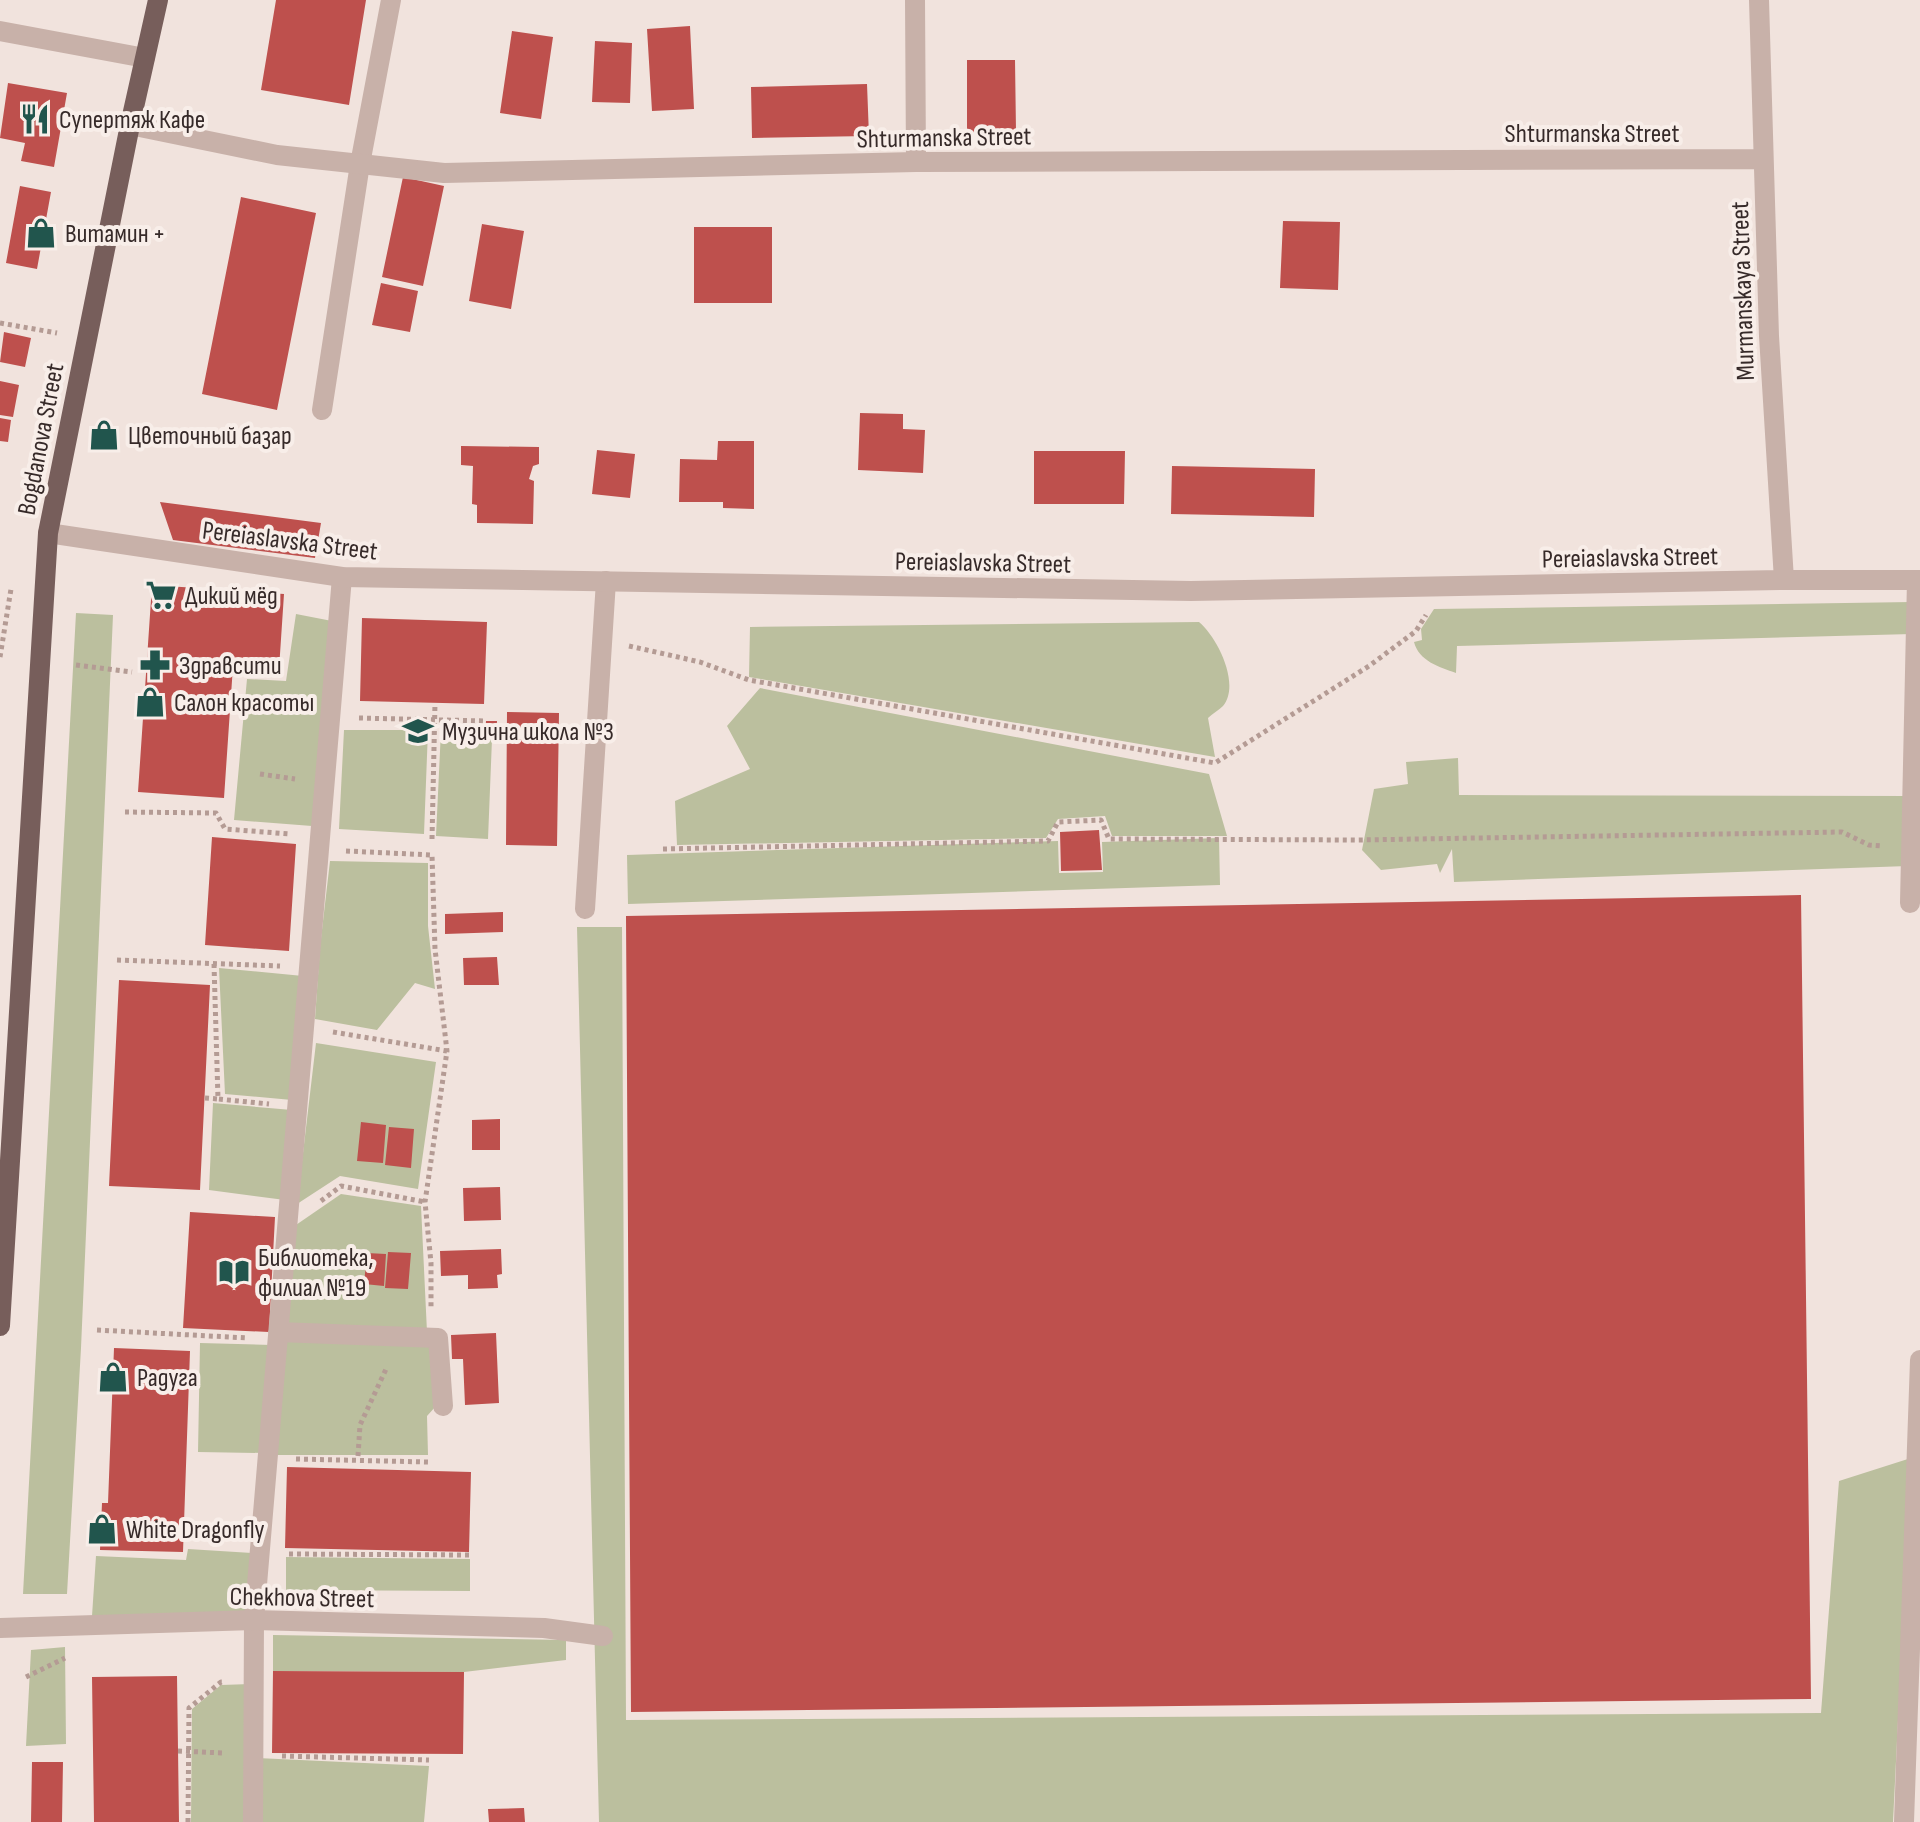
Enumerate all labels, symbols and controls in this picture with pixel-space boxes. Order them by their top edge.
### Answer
restaurant icon: Супертяж Кафе [18,102,52,136]
place label: Супертяж Кафе [59,105,205,136]
street label: Shturmanska Street [1505,119,1679,150]
street label: Shturmanska Street [856,121,1032,156]
street label: Murmanskaya Street [1725,201,1762,381]
shop icon: Витамин + [24,216,58,250]
place label: Витамин + [65,219,165,250]
street label: Bogdanova Street [12,361,71,518]
shop icon: Цветочный базар [87,418,121,452]
place label: Цветочный базар [128,421,292,452]
street label: Pereiaslavska Street [201,515,379,568]
street label: Pereiaslavska Street [1542,541,1718,576]
street label: Pereiaslavska Street [895,546,1071,581]
supermarket icon: Дикий мёд [144,578,178,612]
place label: Дикий мёд [185,581,278,612]
pharmacy icon: Здравсити [138,648,172,682]
place label: Здравсити [179,651,282,682]
shop icon: Салон красоты [133,685,167,719]
place label: Салон красоты [174,688,314,719]
school or university icon: Музична школа №3 [401,714,435,748]
place label: Музична школа №3 [442,717,614,748]
place label: Библиотека, филиал №19 [258,1243,373,1304]
library icon: Библиотека, филиал №19 [217,1255,251,1289]
shop icon: Радуга [96,1360,130,1394]
place label: Радуга [137,1363,198,1394]
shop icon: White Dragonfly [85,1512,119,1546]
place label: White Dragonfly [126,1515,265,1546]
street label: Chekhova Street [229,1582,375,1615]

